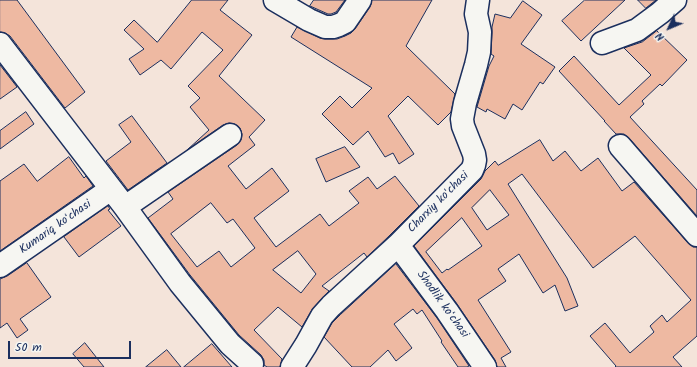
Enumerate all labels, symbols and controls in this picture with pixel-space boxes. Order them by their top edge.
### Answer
north arrow [649,8,689,48]
text: N [651,28,669,45]
street label: Charxiy koʻchasi [405,169,473,237]
street label: Kumariq koʻchasi [17,198,95,258]
street label: Shodlik koʻchasi [413,269,471,341]
scale bar [10,333,133,359]
text: 50 m [15,338,42,357]

